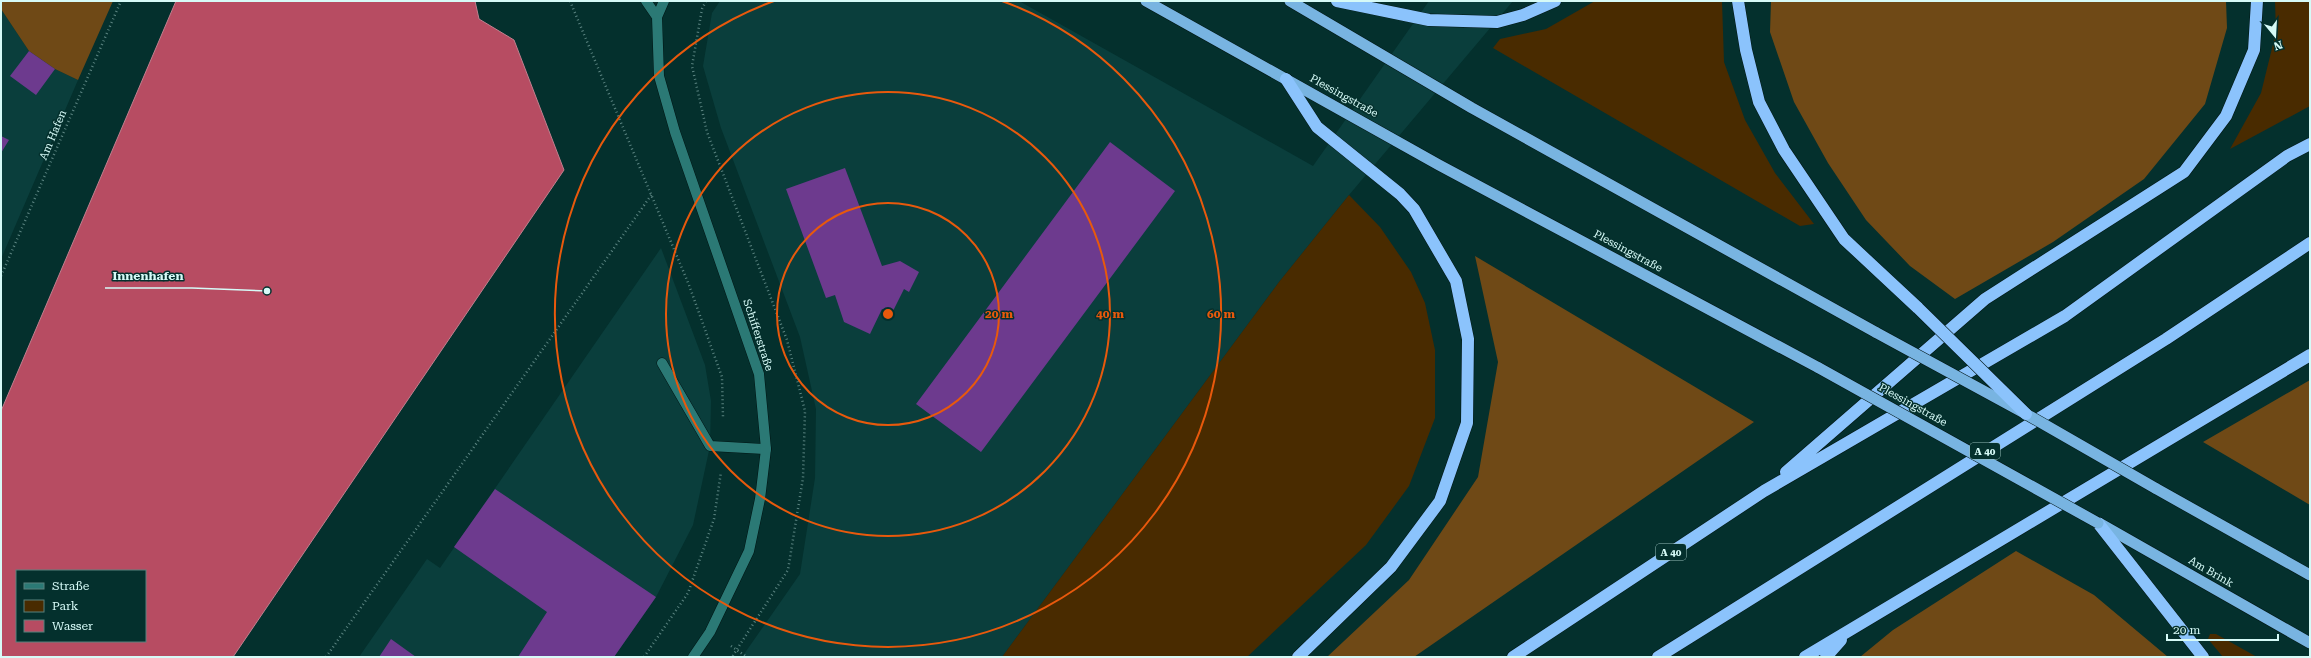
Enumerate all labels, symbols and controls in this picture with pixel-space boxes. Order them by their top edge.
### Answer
north arrow [2255,16,2295,56]
text: N [2271,38,2284,53]
street label: Plessingstraße [1308,72,1380,120]
street label: Am Hafen [37,108,69,162]
street label: Plessingstraße [1591,227,1665,275]
callout: Innenhafen [105,264,192,288]
text: Innenhafen [113,269,183,283]
street label: Schifferstraße [740,297,776,373]
centre of rings [881,307,895,321]
text: 20 m [985,307,1013,321]
text: 40 m [1096,307,1124,321]
text: 60 m [1207,307,1235,321]
street label: Plessingstraße [1877,381,1949,429]
road number: A 40 [1970,443,2000,459]
road number: A 40 [1656,544,1686,560]
street label: Am Brink [2186,554,2236,590]
legend [16,570,146,642]
text: Straße [52,579,90,593]
text: Park [52,599,79,613]
scale bar [2167,616,2278,642]
text: Wasser [52,619,93,633]
text: 20 m [2173,623,2200,637]

